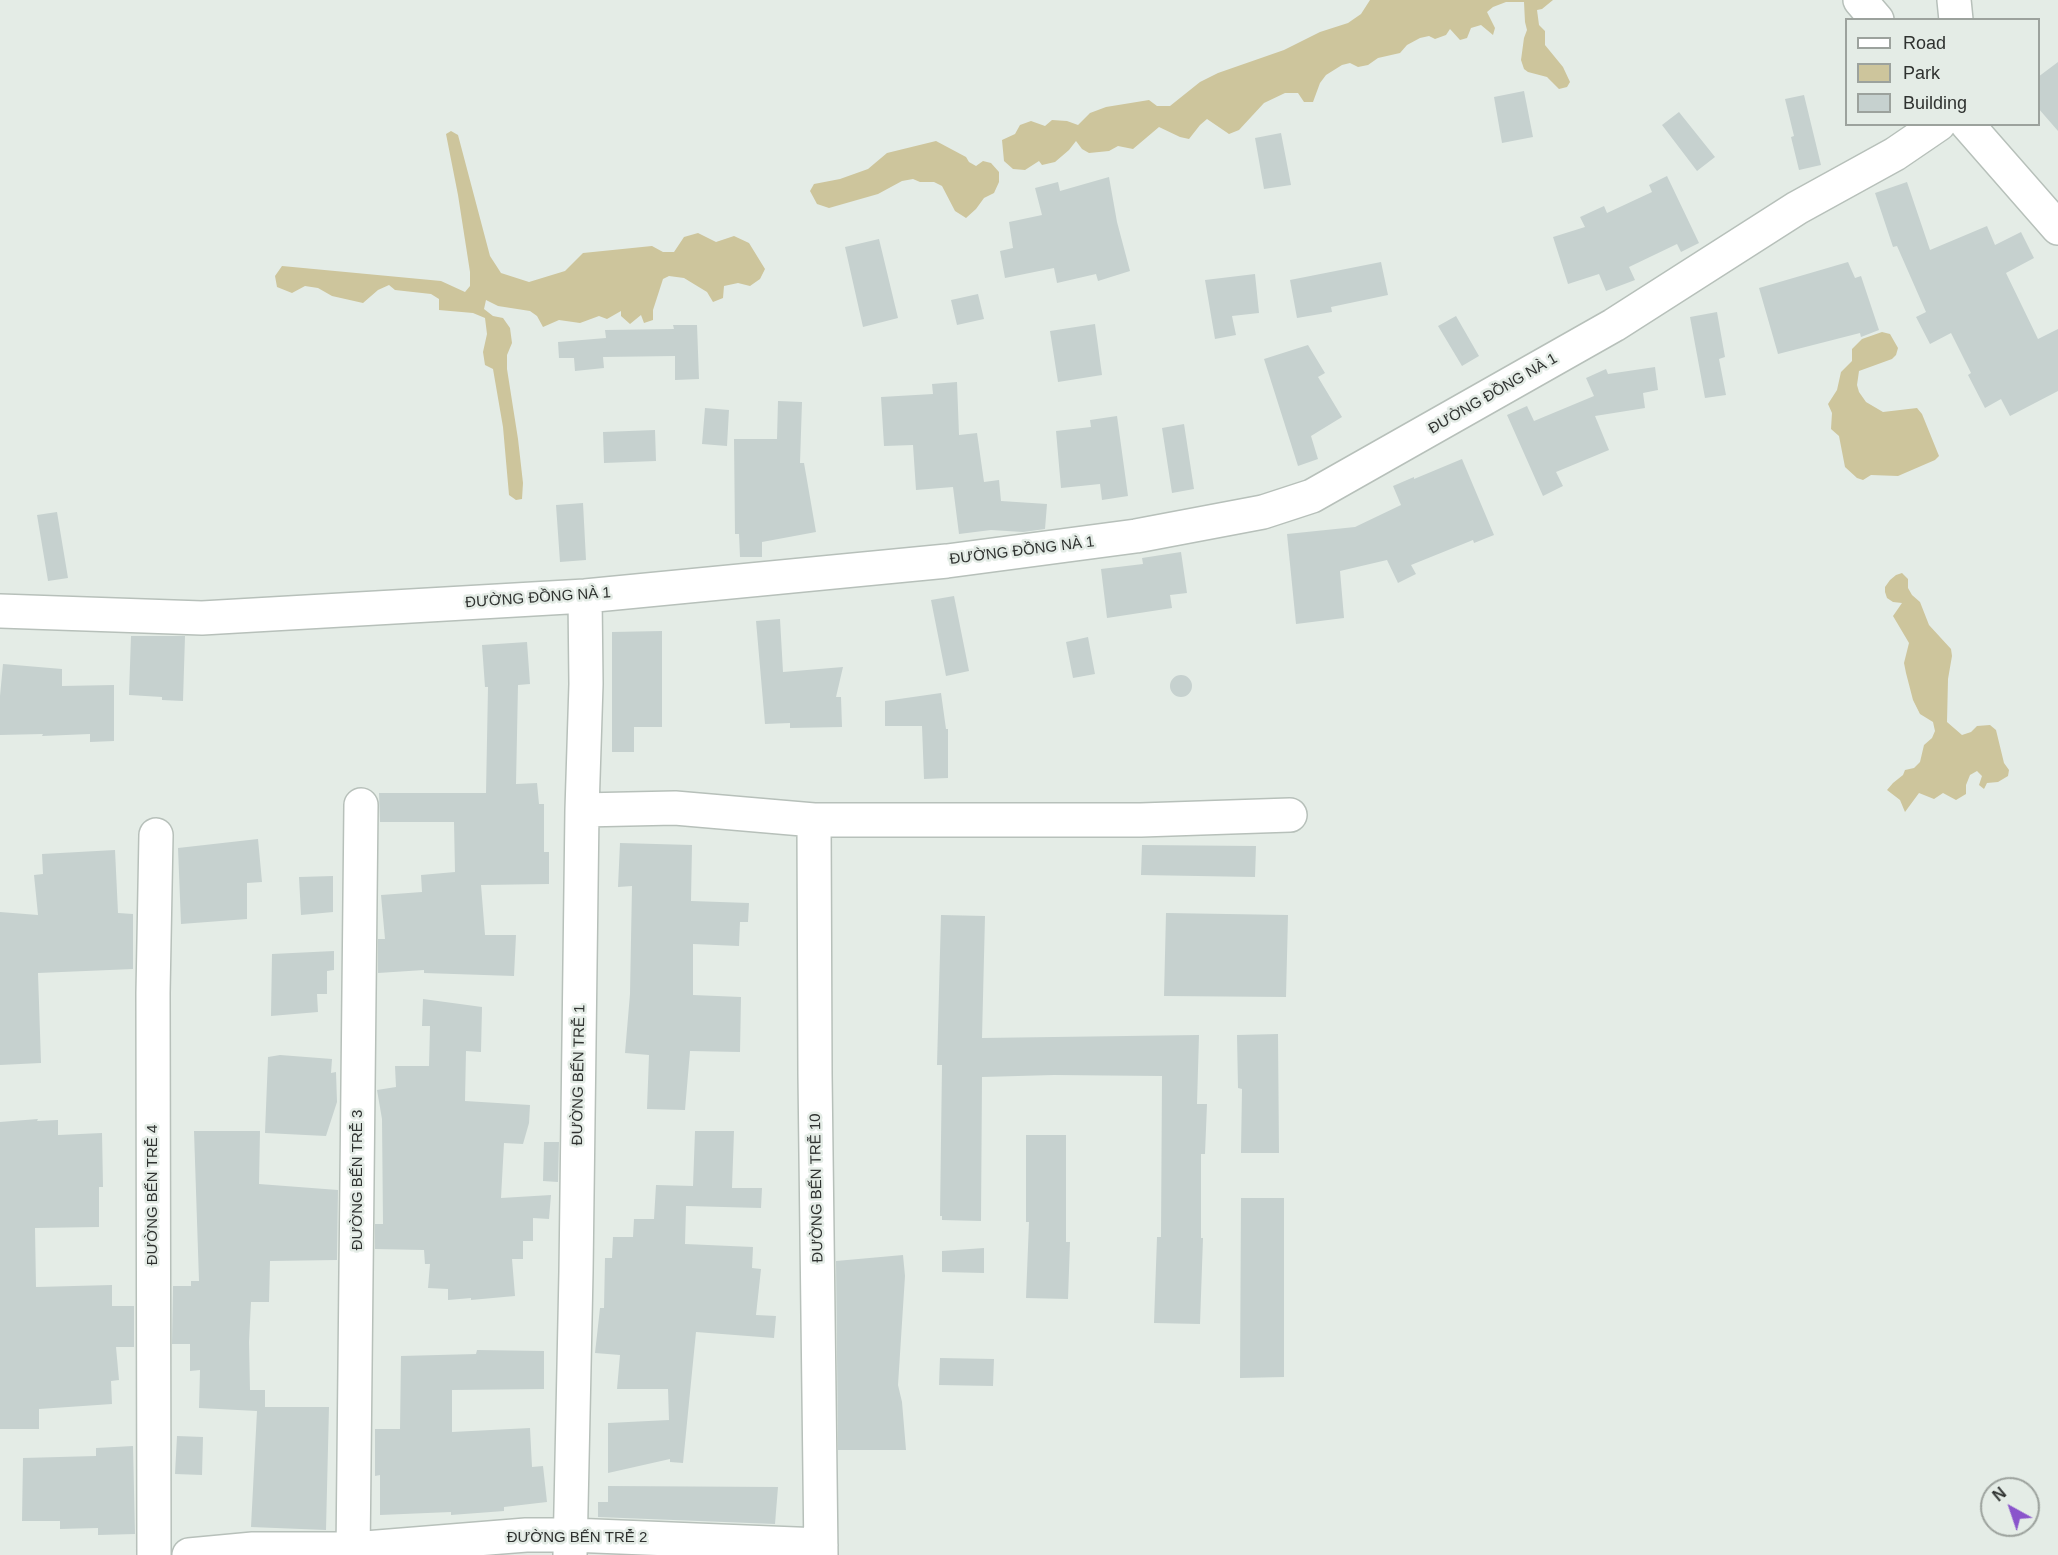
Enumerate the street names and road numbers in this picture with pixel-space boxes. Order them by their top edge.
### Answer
street label: ĐƯỜNG ĐỒNG NÀ 1 [1425,350,1561,438]
street label: ĐƯỜNG ĐỒNG NÀ 1 [949,533,1095,569]
street label: ĐƯỜNG ĐỒNG NÀ 1 [465,584,611,612]
street label: ĐƯỜNG BẾN TRỄ 1 [569,1005,589,1145]
street label: ĐƯỜNG BẾN TRỄ 3 [349,1110,367,1250]
street label: ĐƯỜNG BẾN TRỄ 10 [807,1113,827,1263]
street label: ĐƯỜNG BẾN TRỄ 4 [144,1125,162,1265]
street label: ĐƯỜNG BẾN TRỄ 2 [507,1529,647,1547]

